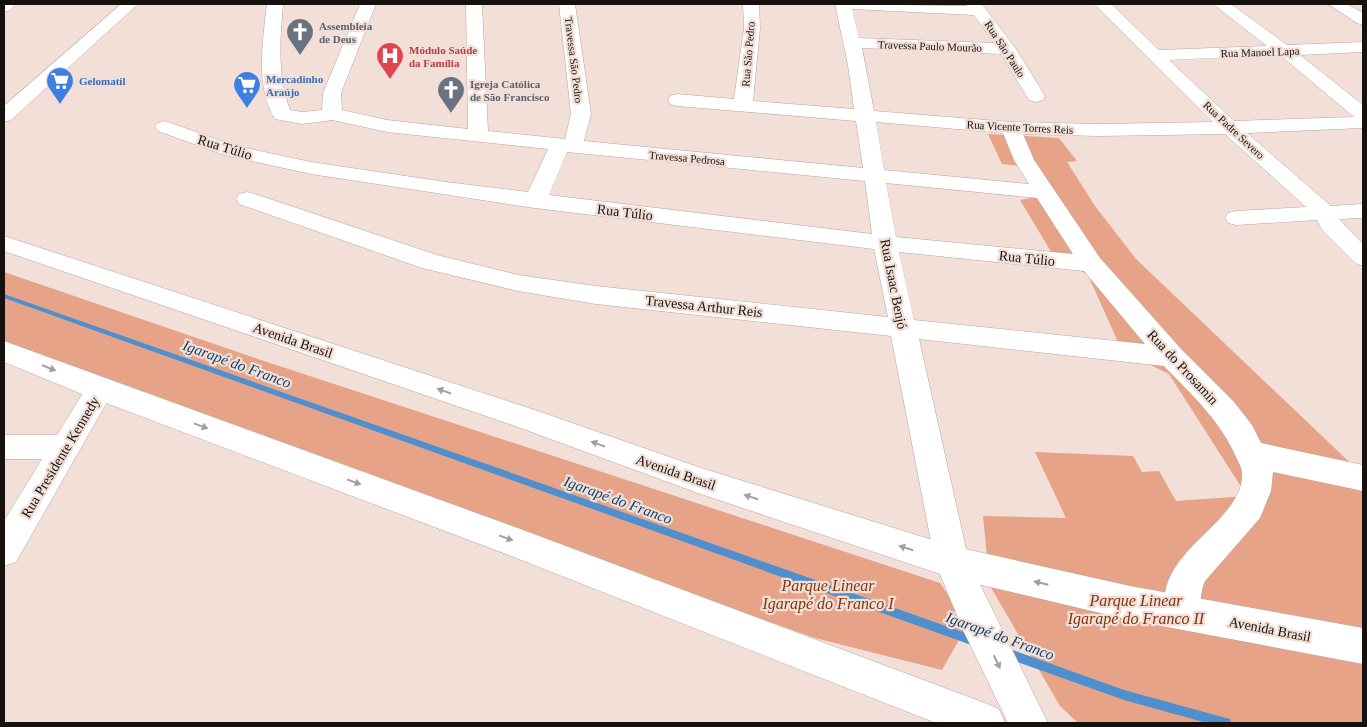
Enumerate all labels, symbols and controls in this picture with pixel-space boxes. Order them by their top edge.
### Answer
street label: Travessa São Pedro [563,16,585,104]
church icon: Assembleia de Deus [285,17,315,56]
street label: Rua São Paulo [982,19,1028,80]
place label: Assembleia de Deus [319,20,373,45]
street label: Rua São Pedro [739,20,757,87]
street label: Travessa Paulo Mourão [878,38,983,54]
hospital icon: Módulo Saúde da Família [375,41,405,80]
place label: Módulo Saúde da Família [409,44,477,69]
street label: Rua Manoel Lapa [1220,45,1300,59]
supermarket icon: Gelomatil [45,66,75,105]
supermarket icon: Mercadinho Araújo [232,70,262,109]
place label: Mercadinho Araújo [266,73,324,98]
place label: Gelomatil [79,75,125,87]
church icon: Igreja Católica de São Francisco [436,75,466,114]
place label: Igreja Católica de São Francisco [470,78,550,103]
street label: Rua Padre Severo [1201,99,1267,162]
street label: Rua Vicente Torres Reis [966,118,1074,136]
street label: Rua Túlio [196,132,254,163]
street label: Travessa Pedrosa [648,149,726,167]
street label: Rua Túlio [596,202,654,223]
street label: Rua Isaac Benjó [877,238,910,331]
street label: Rua Túlio [998,248,1056,269]
street label: Travessa Arthur Reis [645,293,763,320]
street label: Avenida Brasil [251,320,335,361]
street label: Rua do Prosamin [1144,327,1221,408]
water label: Igarapé do Franco [180,337,294,391]
one-way arrow [42,365,56,373]
one-way arrow [436,387,451,395]
street label: Rua Presidente Kennedy [18,394,103,520]
one-way arrow [194,422,209,430]
one-way arrow [590,440,605,447]
street label: Avenida Brasil [634,452,718,493]
water label: Igarapé do Franco [561,473,675,527]
one-way arrow [346,479,361,486]
one-way arrow [744,493,759,501]
one-way arrow [499,534,514,542]
one-way arrow [898,543,913,551]
park label: Parque Linear Igarapé do Franco I [761,577,894,613]
one-way arrow [1033,579,1048,587]
park label: Parque Linear Igarapé do Franco II [1067,592,1205,628]
water label: Igarapé do Franco [943,609,1057,663]
street label: Avenida Brasil [1228,614,1312,645]
one-way arrow [993,655,1001,669]

